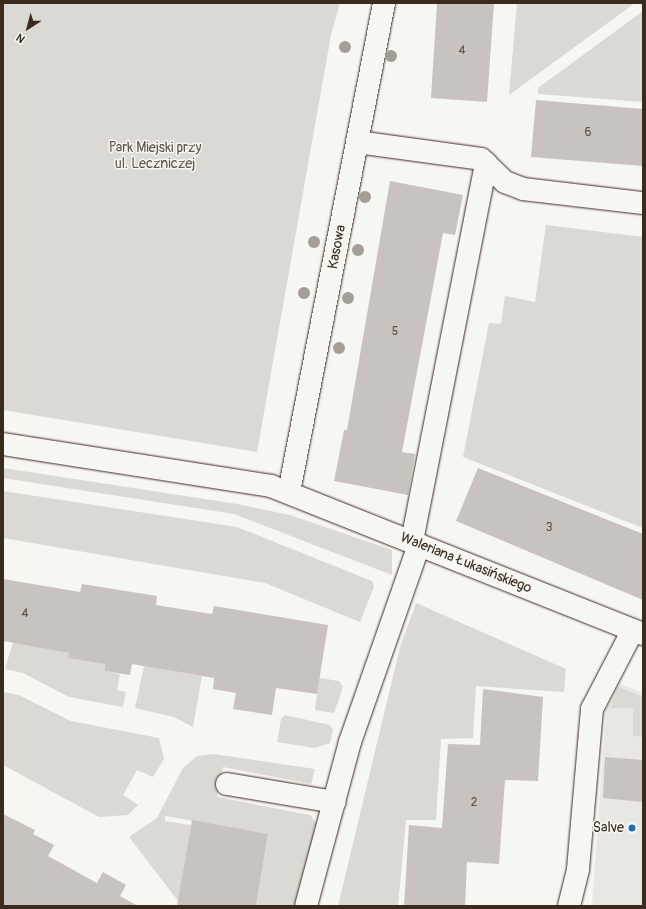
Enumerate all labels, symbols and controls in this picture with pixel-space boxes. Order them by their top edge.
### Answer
north arrow [8,8,48,48]
text: N [14,31,27,46]
house number: 4 [459,44,465,58]
house number: 6 [585,126,591,140]
park label: Park Miejski przy ul. Leczniczej [109,140,201,172]
street label: Kasowa [325,224,349,270]
house number: 5 [392,325,398,339]
house number: 3 [546,521,552,535]
street label: Waleriana Łukasińskiego [398,529,534,597]
house number: 4 [22,607,28,621]
house number: 2 [471,796,477,810]
place label: Salve [593,820,624,836]
marker: Salve [627,823,637,833]

